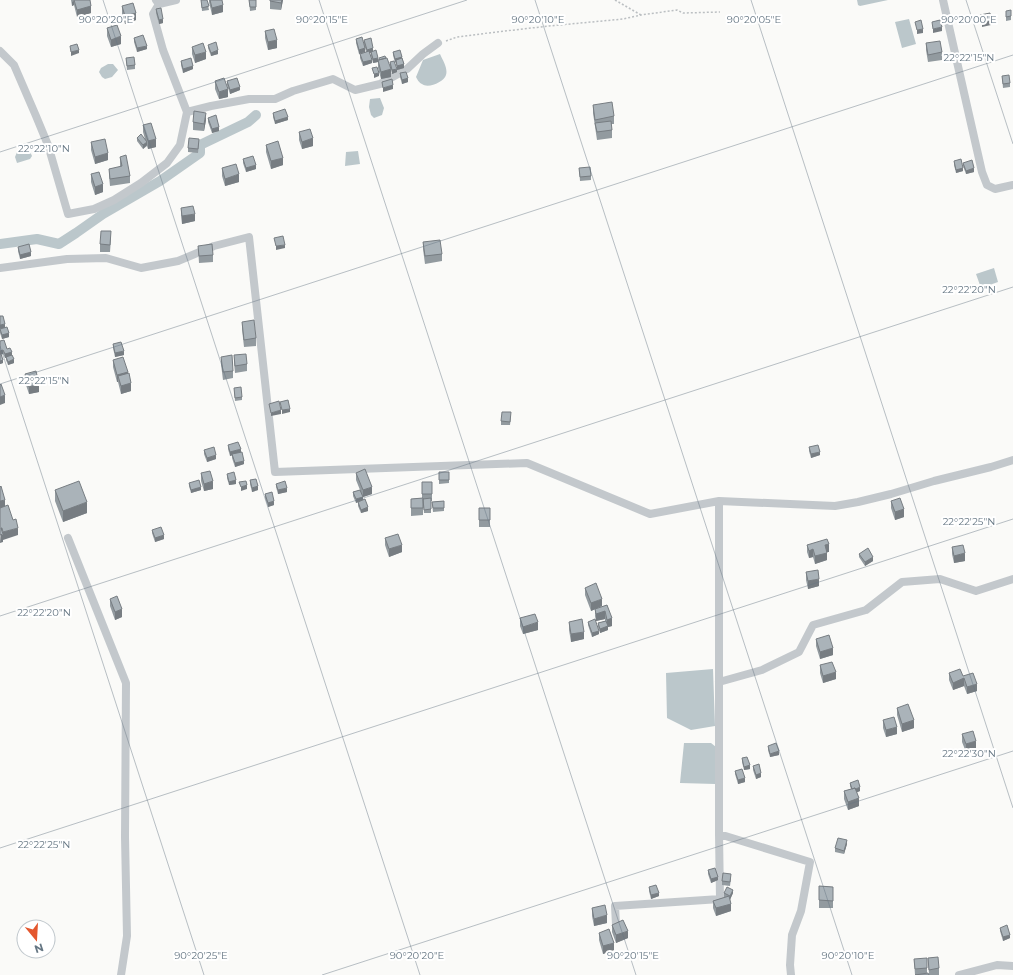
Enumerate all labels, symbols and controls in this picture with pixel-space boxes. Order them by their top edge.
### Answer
text: 90°20'20"E [79,13,134,26]
text: 90°20'15"E [296,13,348,26]
text: 90°20'10"E [512,13,565,26]
text: 90°20'05"E [727,13,781,26]
text: 90°20'00"E [941,13,997,26]
text: 22°22'15"N [944,51,994,64]
text: 22°22'10"N [18,142,70,155]
text: 22°22'20"N [942,283,996,296]
text: 22°22'15"N [19,374,69,387]
text: 22°22'25"N [943,515,995,528]
text: 22°22'20"N [17,606,71,619]
text: 22°22'30"N [942,747,996,760]
text: 22°22'25"N [18,838,70,851]
north arrow [16,919,56,959]
text: N [33,940,45,957]
text: 90°20'25"E [174,949,228,962]
text: 90°20'20"E [390,949,445,962]
text: 90°20'15"E [607,949,659,962]
text: 90°20'10"E [822,949,875,962]

